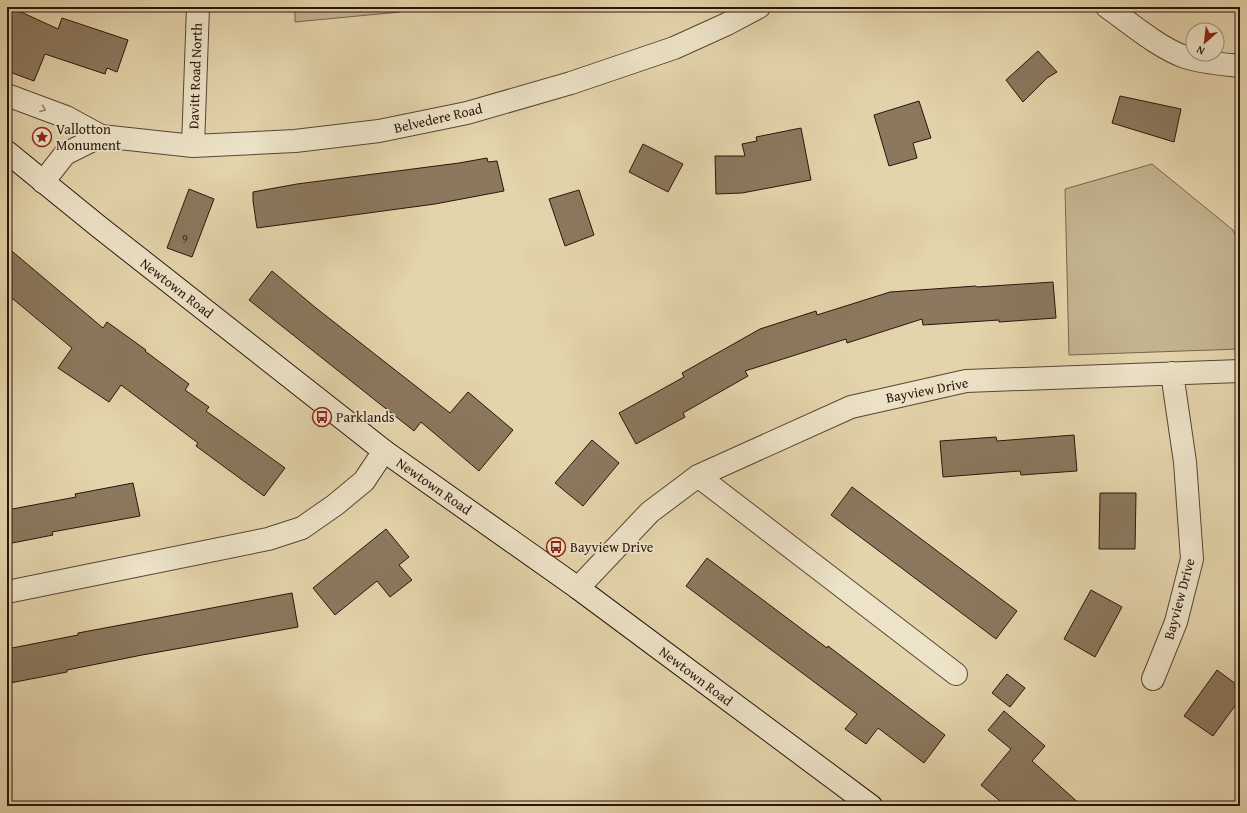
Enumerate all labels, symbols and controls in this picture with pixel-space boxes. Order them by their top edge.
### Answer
north arrow [1185,22,1225,62]
street label: Davitt Road North [183,23,207,129]
text: N [1193,42,1207,60]
street label: Belvedere Road [392,98,485,138]
one-way arrow [40,104,47,112]
place label: Vallotton Monument [56,119,121,155]
place icon: Vallotton Monument [31,126,53,148]
house number: 9 [182,230,188,247]
street label: Newtown Road [136,253,218,323]
street label: Bayview Drive [884,372,970,408]
bus stop icon: Parklands [311,406,333,428]
place label: Parklands [336,407,394,427]
street label: Newtown Road [392,453,476,520]
bus stop icon: Bayview Drive [545,536,567,558]
place label: Bayview Drive [570,537,654,557]
street label: Bayview Drive [1159,556,1200,642]
street label: Newtown Road [655,642,737,711]

